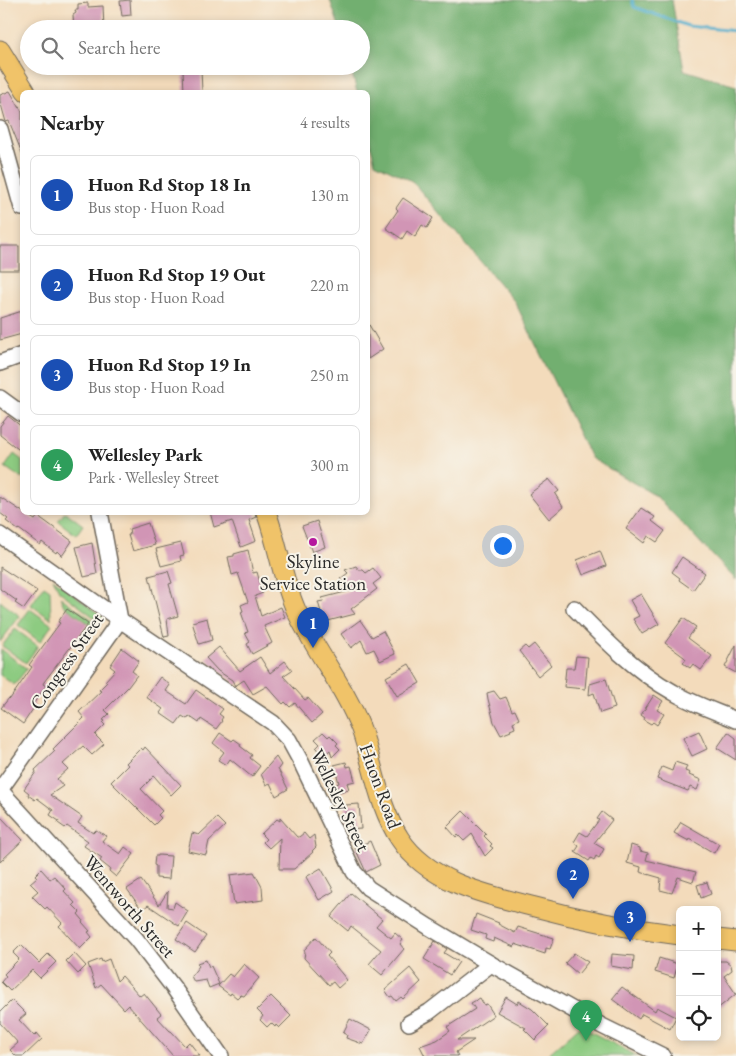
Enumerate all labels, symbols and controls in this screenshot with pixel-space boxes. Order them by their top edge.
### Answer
search box [20,20,370,75]
icon: search [38,34,66,62]
text: Search here [78,35,160,60]
text: Nearby [40,109,104,136]
text: 4 results [300,112,350,133]
text: Huon Rd Stop 18 In [88,172,251,197]
text: 1 [53,185,61,206]
text: 130 m [310,185,349,206]
text: Bus stop · Huon Road [88,197,225,218]
text: Huon Rd Stop 19 Out [88,262,265,287]
text: 2 [53,275,61,296]
text: 220 m [310,275,349,296]
text: Bus stop · Huon Road [88,287,225,308]
text: Huon Rd Stop 19 In [88,352,251,377]
text: 3 [53,365,61,386]
text: 250 m [310,365,349,386]
text: Bus stop · Huon Road [88,377,225,398]
text: Wellesley Park [88,442,203,467]
text: 4 [53,455,61,476]
text: 300 m [310,455,349,476]
text: Park · Wellesley Street [88,467,219,488]
your location [490,533,516,559]
marker: Skyline Service Station [307,536,319,548]
place label: Skyline Service Station [260,549,366,596]
pin: 1 [297,607,329,648]
street label: Congress Street [24,608,109,715]
street label: Huon Road [354,740,408,832]
street label: Wellesley Street [305,745,376,856]
street label: Wentworth Street [78,850,181,963]
pin: 2 [557,858,589,899]
pin: 3 [614,901,646,942]
map controls [676,906,721,1041]
button: + [676,906,721,951]
button: − [676,951,721,996]
button: locate [676,996,721,1041]
pin: 4 [570,1000,602,1041]

